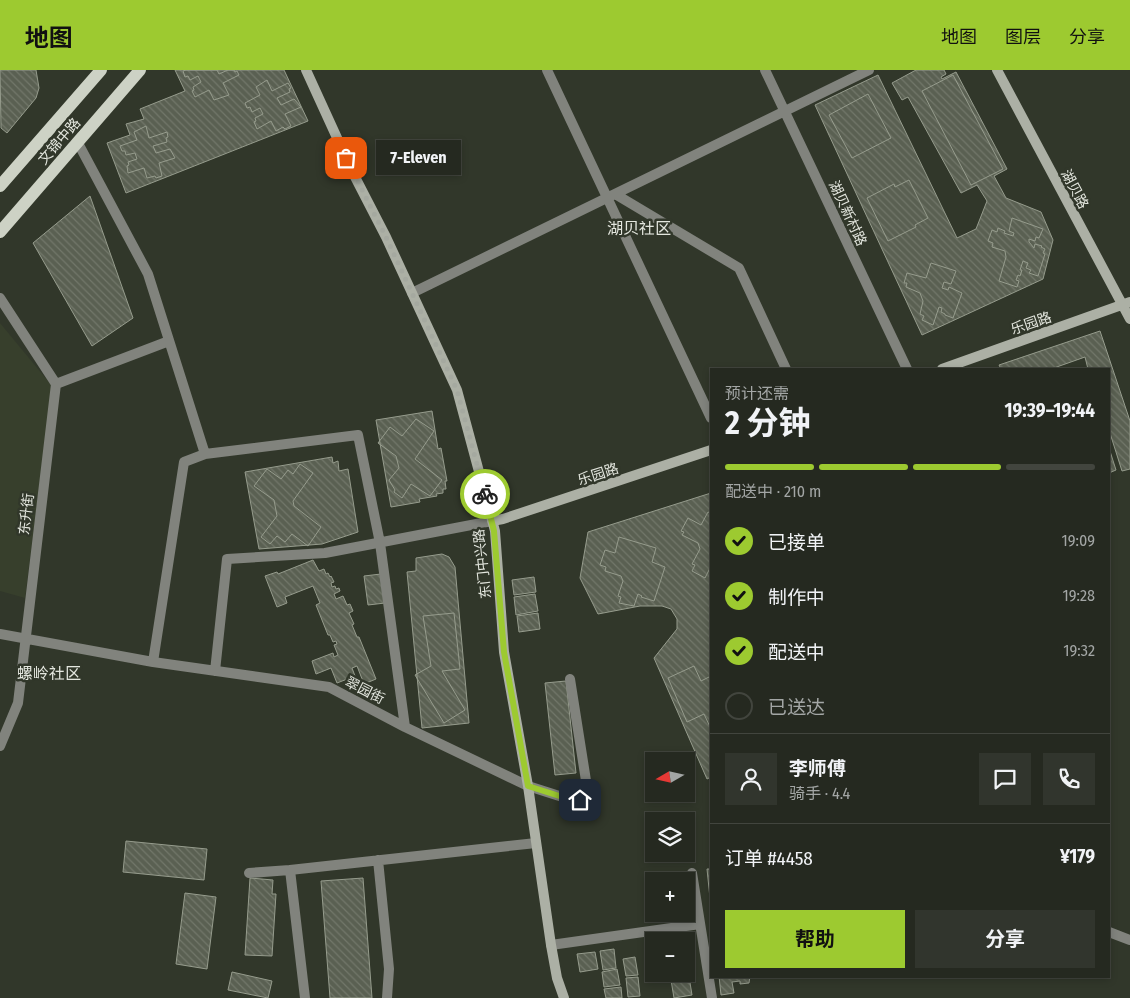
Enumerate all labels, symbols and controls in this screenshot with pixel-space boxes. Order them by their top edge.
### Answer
text: 地图 [25,24,73,52]
text: 地图 [941,26,977,48]
text: 图层 [1005,26,1041,48]
text: 分享 [1069,26,1105,48]
street label: 文锦中路 [35,115,84,168]
pin [325,137,367,179]
callout: 7-Eleven [376,140,461,176]
icon: bag [332,144,360,172]
text: 7-Eleven [390,148,447,167]
street label: 湖贝路 [1057,167,1092,212]
street label: 湖贝新村路 [825,178,870,249]
district label: 湖贝社区 [607,219,671,238]
street label: 乐园路 [1009,309,1054,338]
text: 预计还需 [725,384,789,403]
text: 19:39–19:44 [1005,399,1095,422]
text: 2 分钟 [725,404,810,442]
street label: 乐园路 [576,460,621,489]
courier [460,469,510,519]
icon: bike [471,480,499,508]
text: 配送中 · 210 m [725,482,821,501]
street label: 东升街 [16,492,37,536]
icon: check [725,527,753,555]
street label: 东门中兴路 [470,528,495,600]
text: 已接单 [768,531,825,554]
text: 19:09 [1062,531,1095,550]
icon: check [725,582,753,610]
text: 制作中 [768,586,825,609]
text: 19:28 [1063,586,1095,605]
icon: check [725,637,753,665]
text: 配送中 [768,641,825,664]
text: 19:32 [1063,641,1095,660]
district label: 螺岭社区 [17,664,81,683]
street label: 翠园街 [342,673,387,708]
text: 已送达 [768,696,825,719]
north arrow [645,752,695,802]
map controls [645,752,695,982]
button: person [725,753,777,805]
button: chat [979,753,1031,805]
button: phone [1043,753,1095,805]
text: 李师傅 [789,757,846,780]
pin [559,779,601,821]
text: 骑手 · 4.4 [789,784,850,803]
icon: home [566,786,594,814]
button: layers [645,812,695,862]
text: ¥179 [1060,845,1095,868]
text: 订单 #4458 [725,847,813,870]
button: + [645,872,695,922]
button: 帮助 [725,910,905,968]
button: 分享 [915,910,1095,968]
button: − [645,932,695,982]

